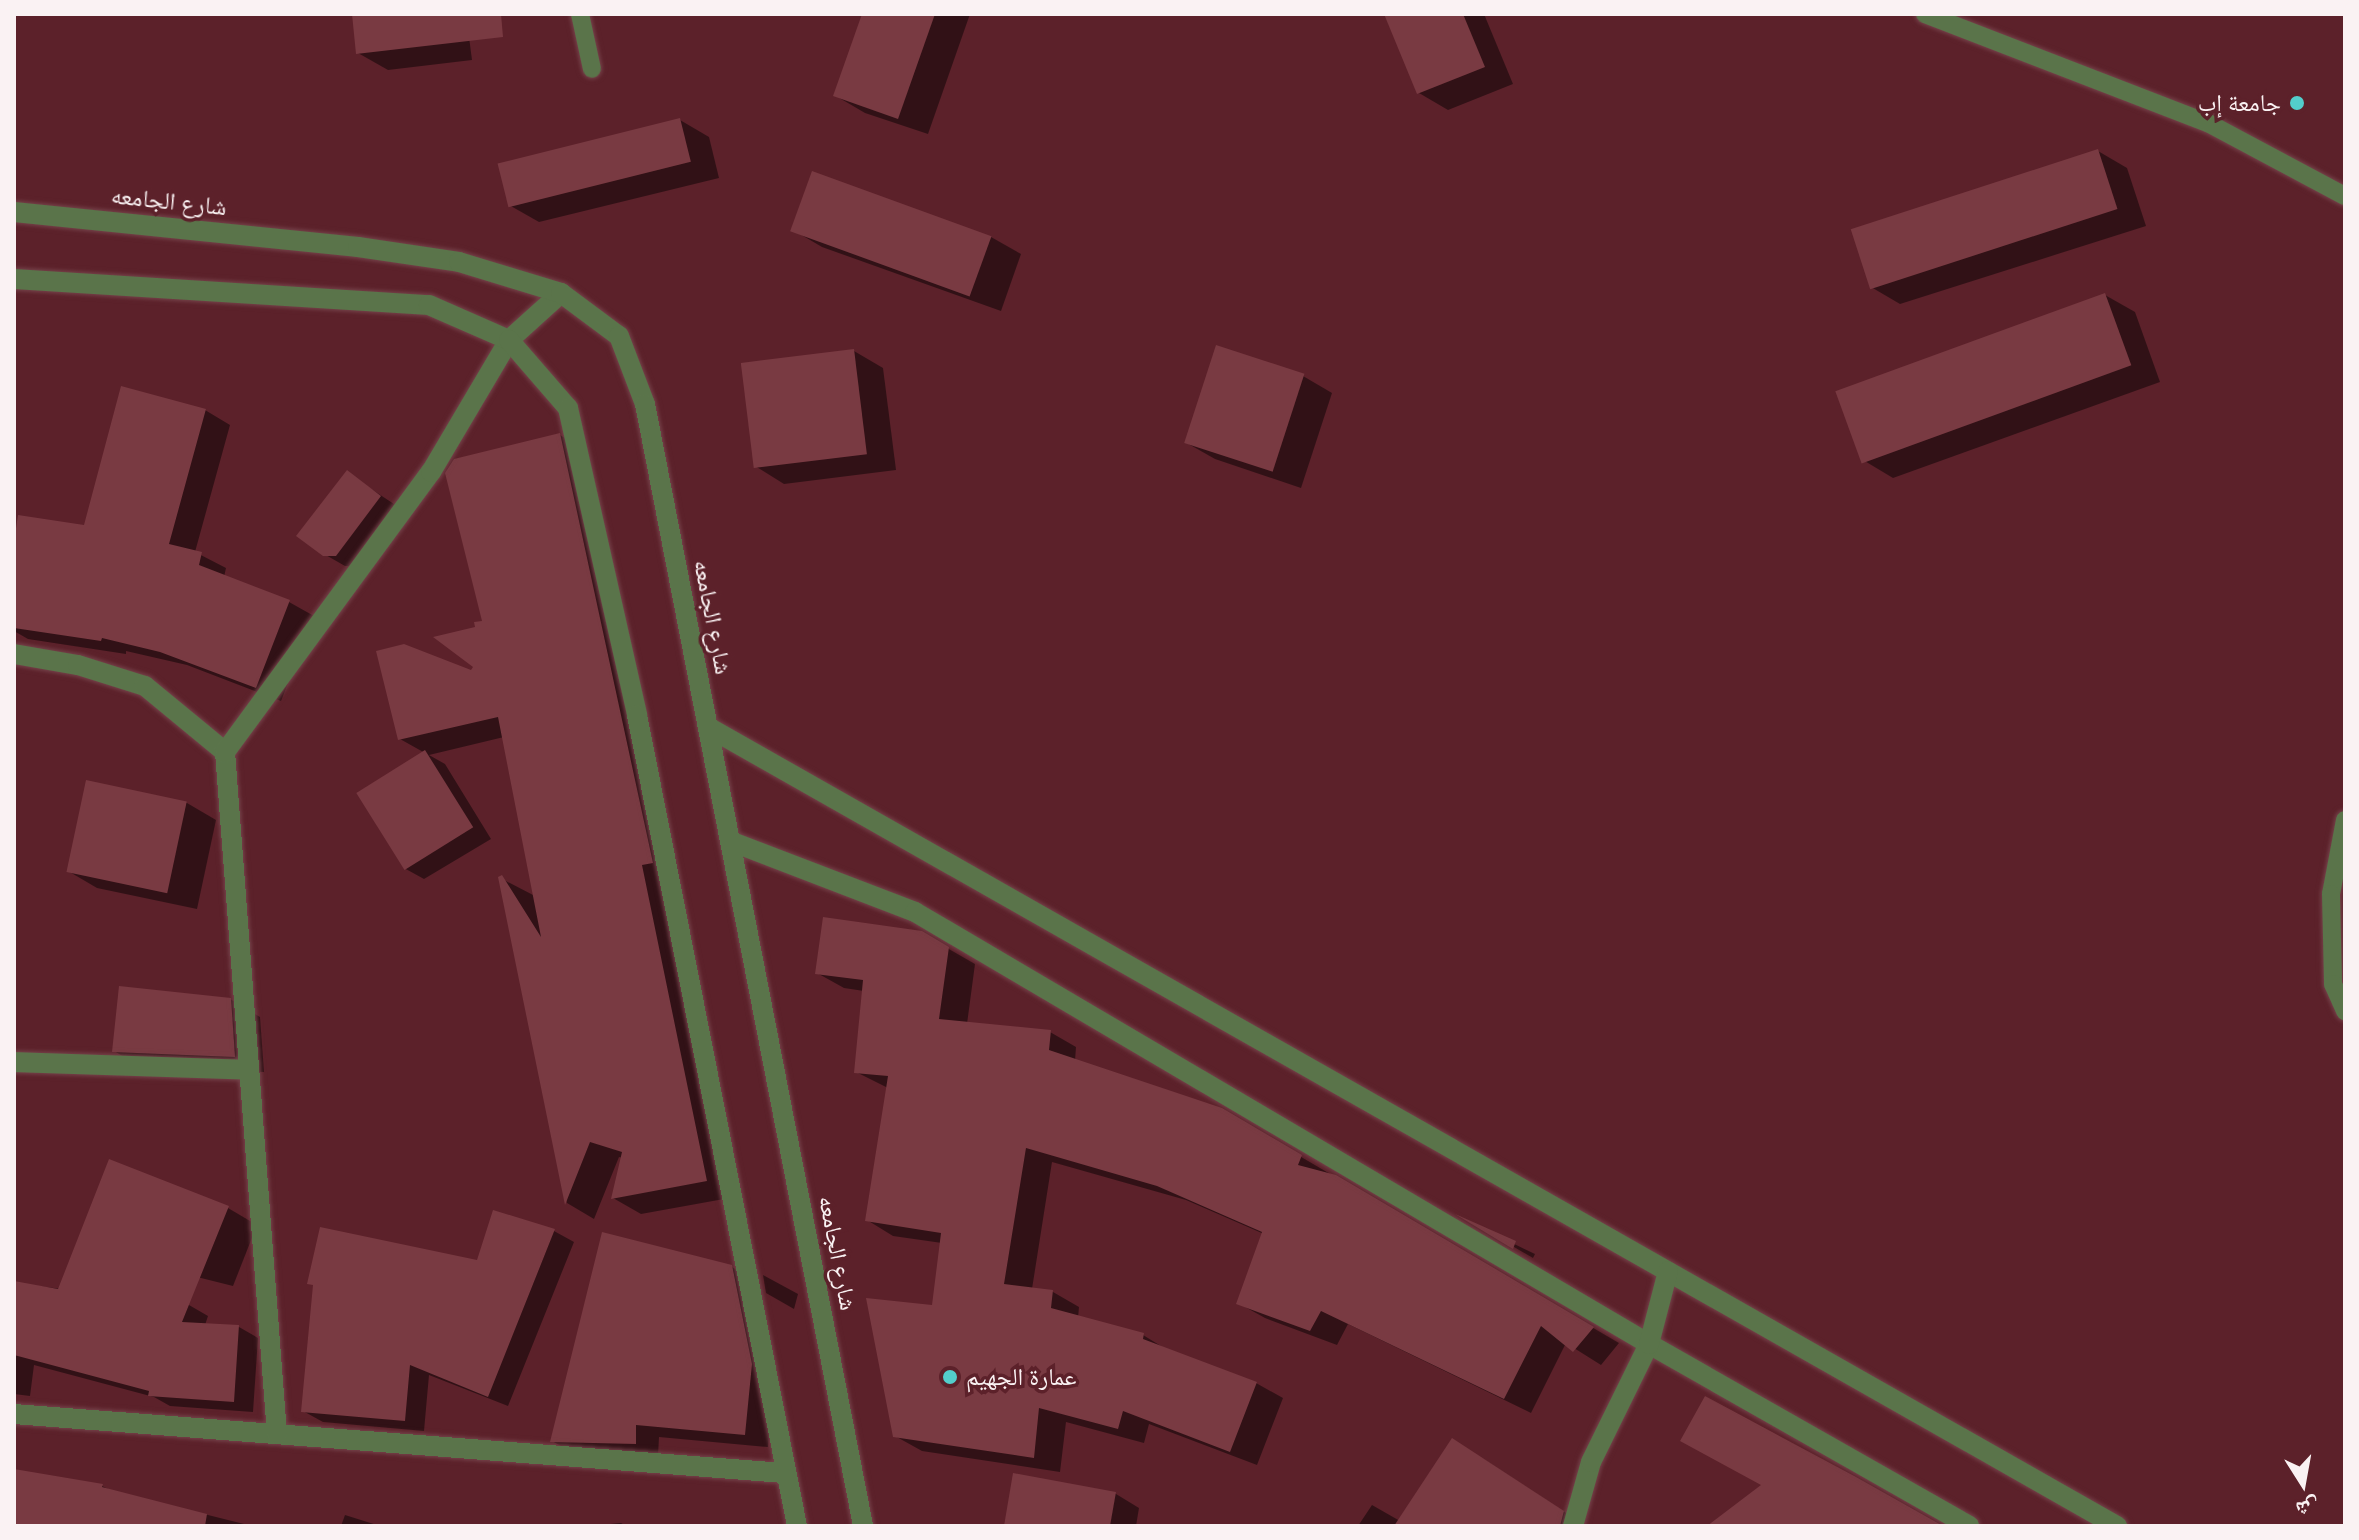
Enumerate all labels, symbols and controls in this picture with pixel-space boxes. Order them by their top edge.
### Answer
place label: جامعة إب [2198,89,2281,117]
marker: جامعة إب [2288,94,2306,112]
street label: شارع الجامعه [110,181,228,221]
street label: شارع الجامعه [688,557,738,677]
street label: شارع الجامعه [813,1193,863,1313]
place label: عمارة الجهيم [966,1363,1076,1391]
marker: عمارة الجهيم [941,1368,959,1386]
north arrow [2263,1444,2343,1524]
text: ش [2294,1493,2322,1524]

